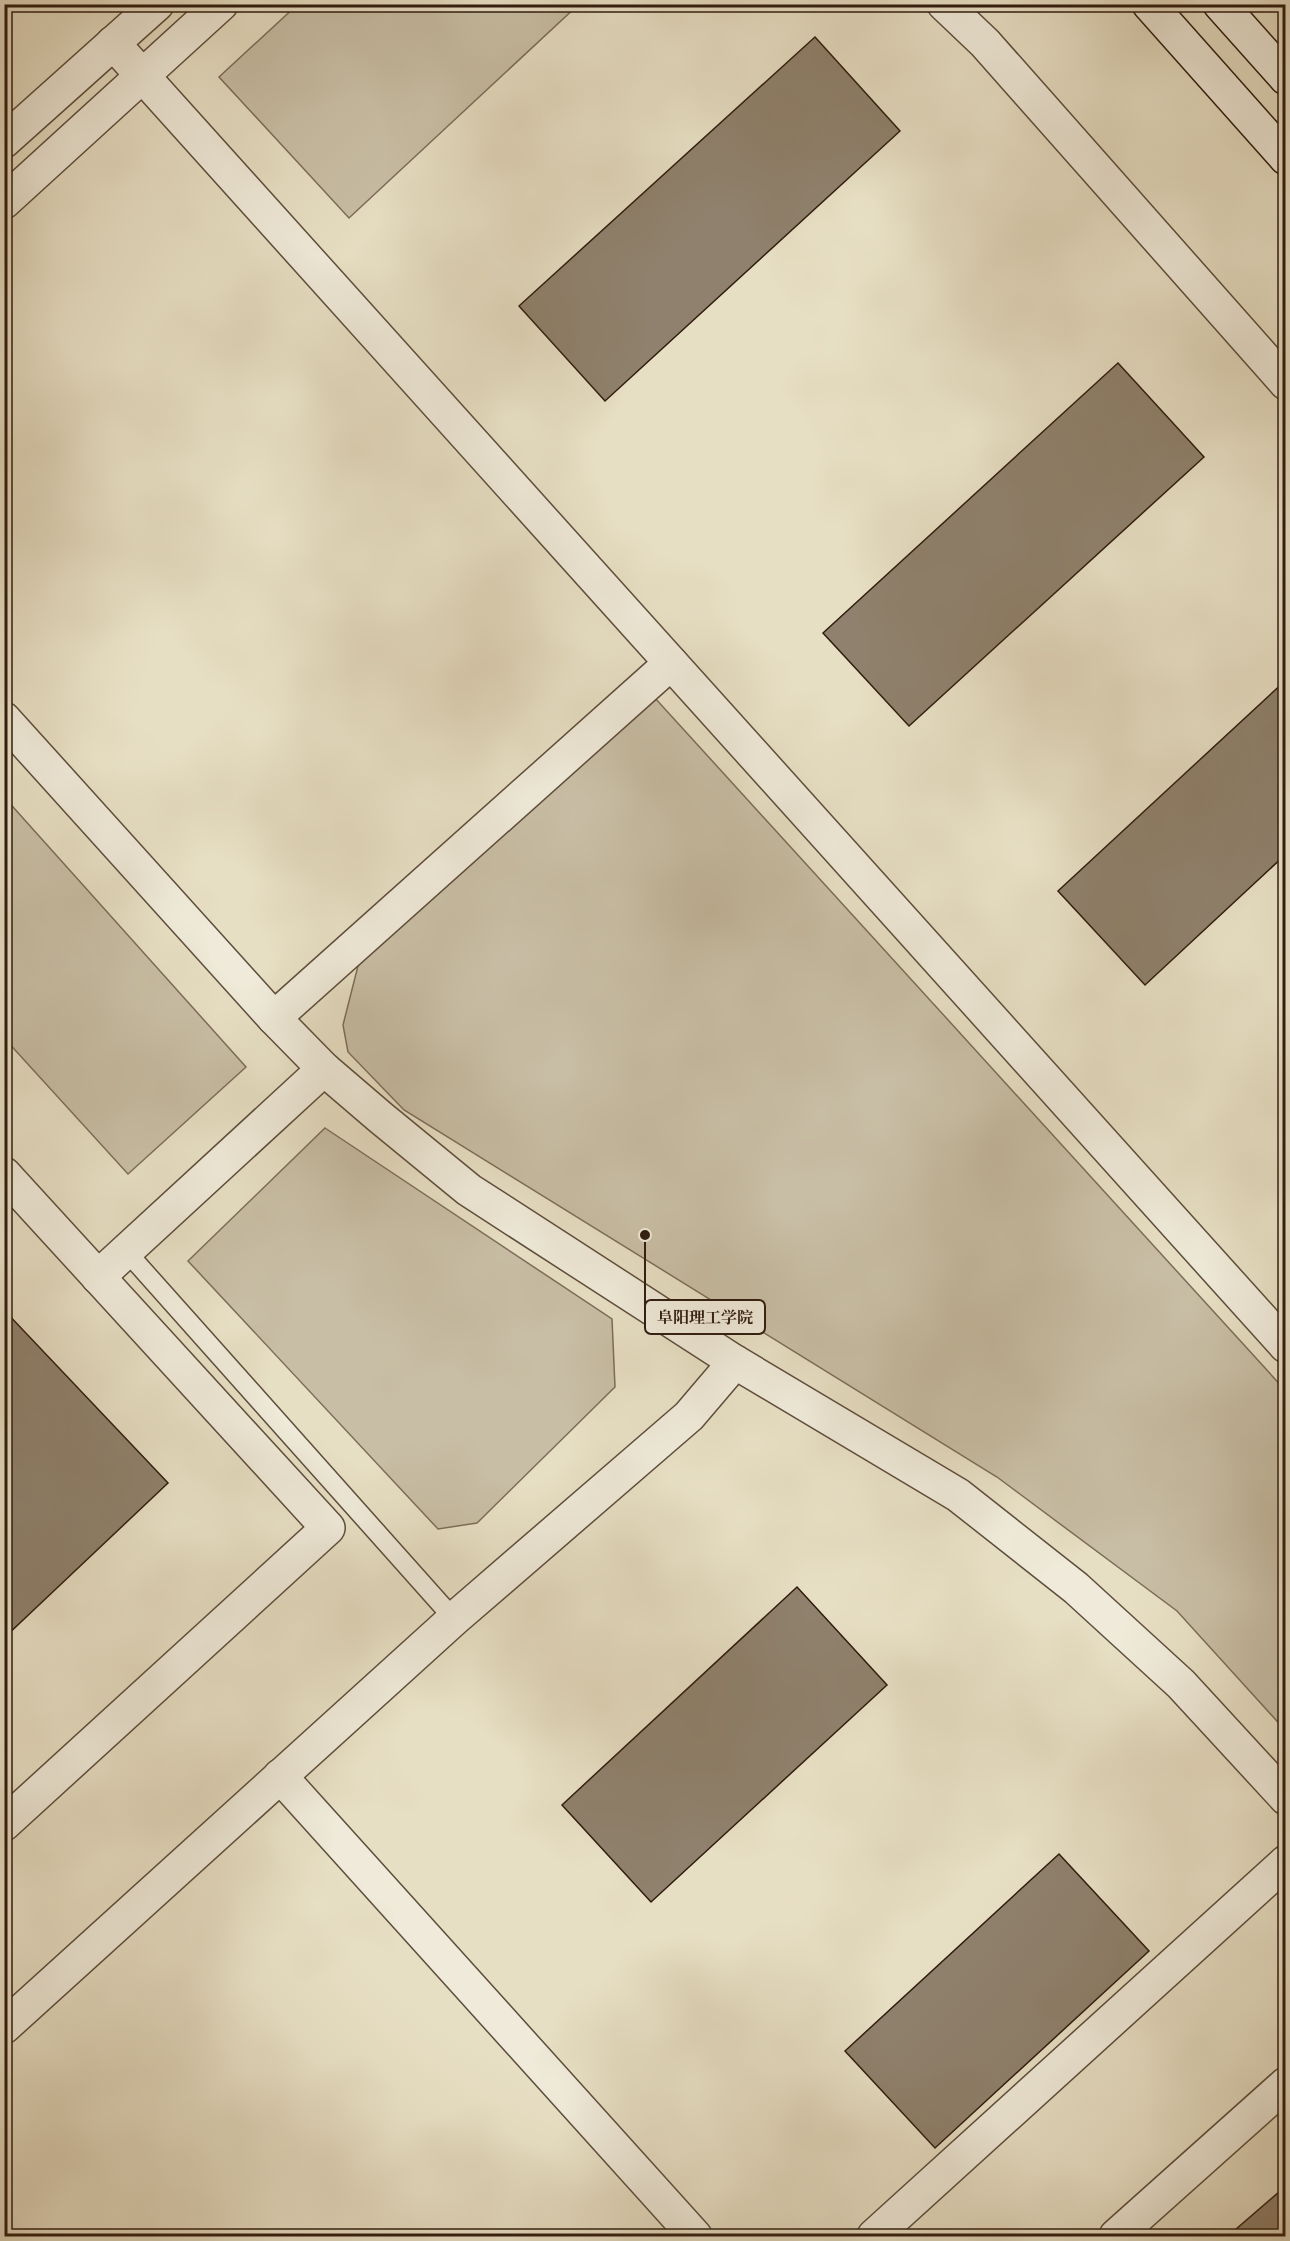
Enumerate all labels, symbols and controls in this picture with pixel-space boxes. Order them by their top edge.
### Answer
callout: 阜阳理工学院 [645,1300,765,1334]
text: 阜阳理工学院 [657,1307,753,1327]

